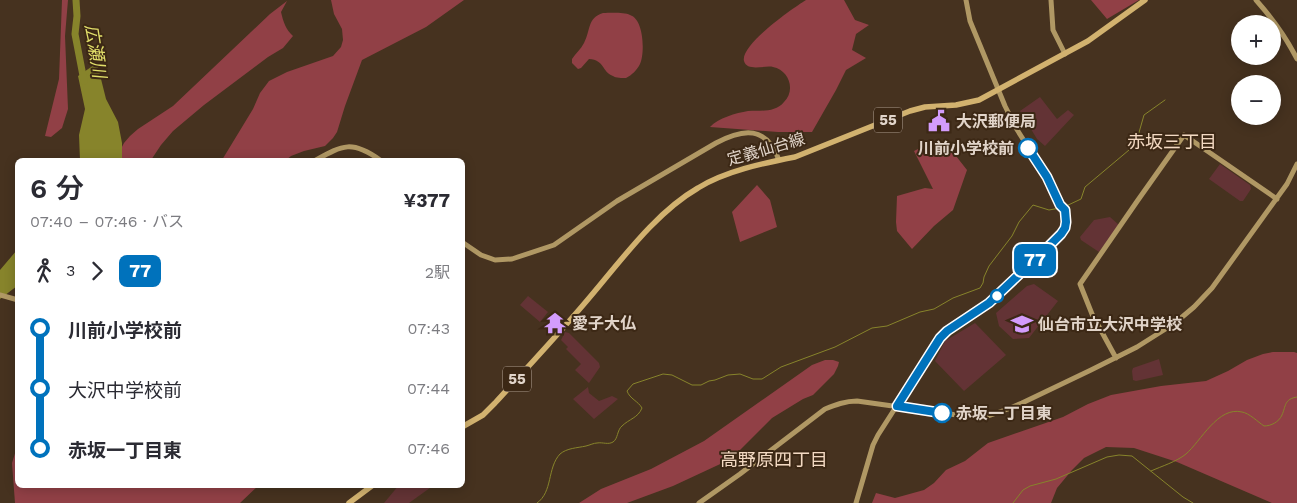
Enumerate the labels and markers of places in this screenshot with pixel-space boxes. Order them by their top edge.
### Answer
public building icon: 大沢郵便局 [926,108,952,134]
place label: 大沢郵便局 [956,112,1036,131]
marker: 川前小学校前 [1018,138,1038,158]
place label: 川前小学校前 [918,139,1014,158]
unlabelled marker [990,289,1004,303]
temple icon: 愛子大仏 [542,310,568,336]
school or university icon: 仙台市立大沢中学校 [1009,311,1035,337]
place label: 愛子大仏 [572,314,636,333]
place label: 仙台市立大沢中学校 [1037,315,1182,334]
marker: 赤坂一丁目東 [932,403,952,423]
place label: 赤坂一丁目東 [956,404,1052,423]

